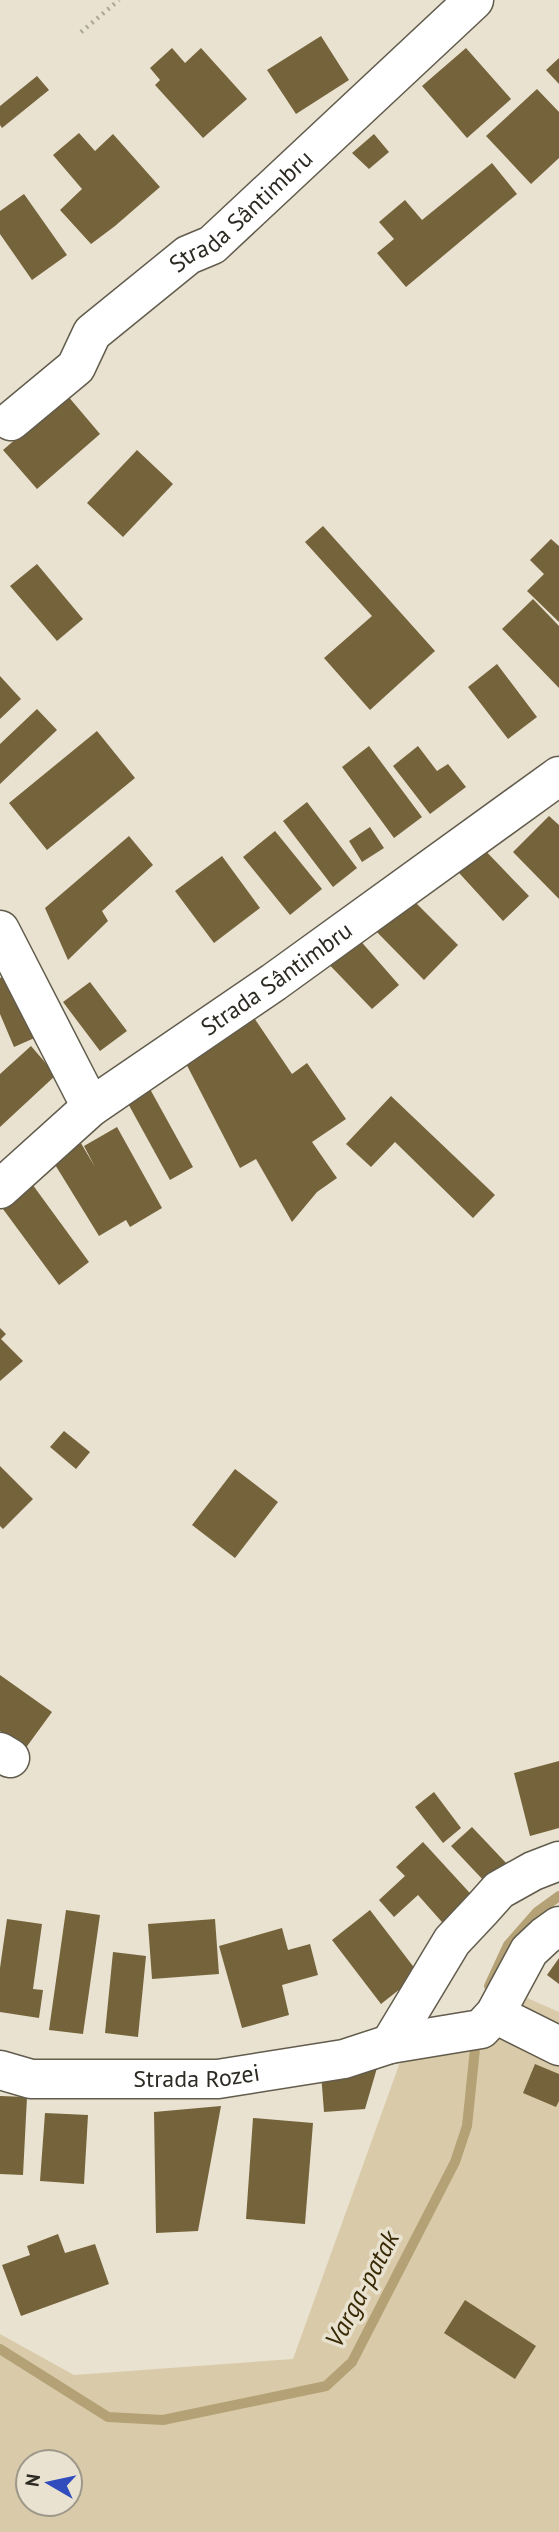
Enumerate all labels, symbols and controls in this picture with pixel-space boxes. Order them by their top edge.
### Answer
street label: Strada Sântimbru [162,143,319,279]
street label: Strada Sântimbru [195,915,358,1042]
street label: Strada Rozei [133,2057,262,2094]
water label: Varga-patak [317,2224,407,2353]
north arrow [14,2448,84,2518]
text: N [19,2472,45,2488]

